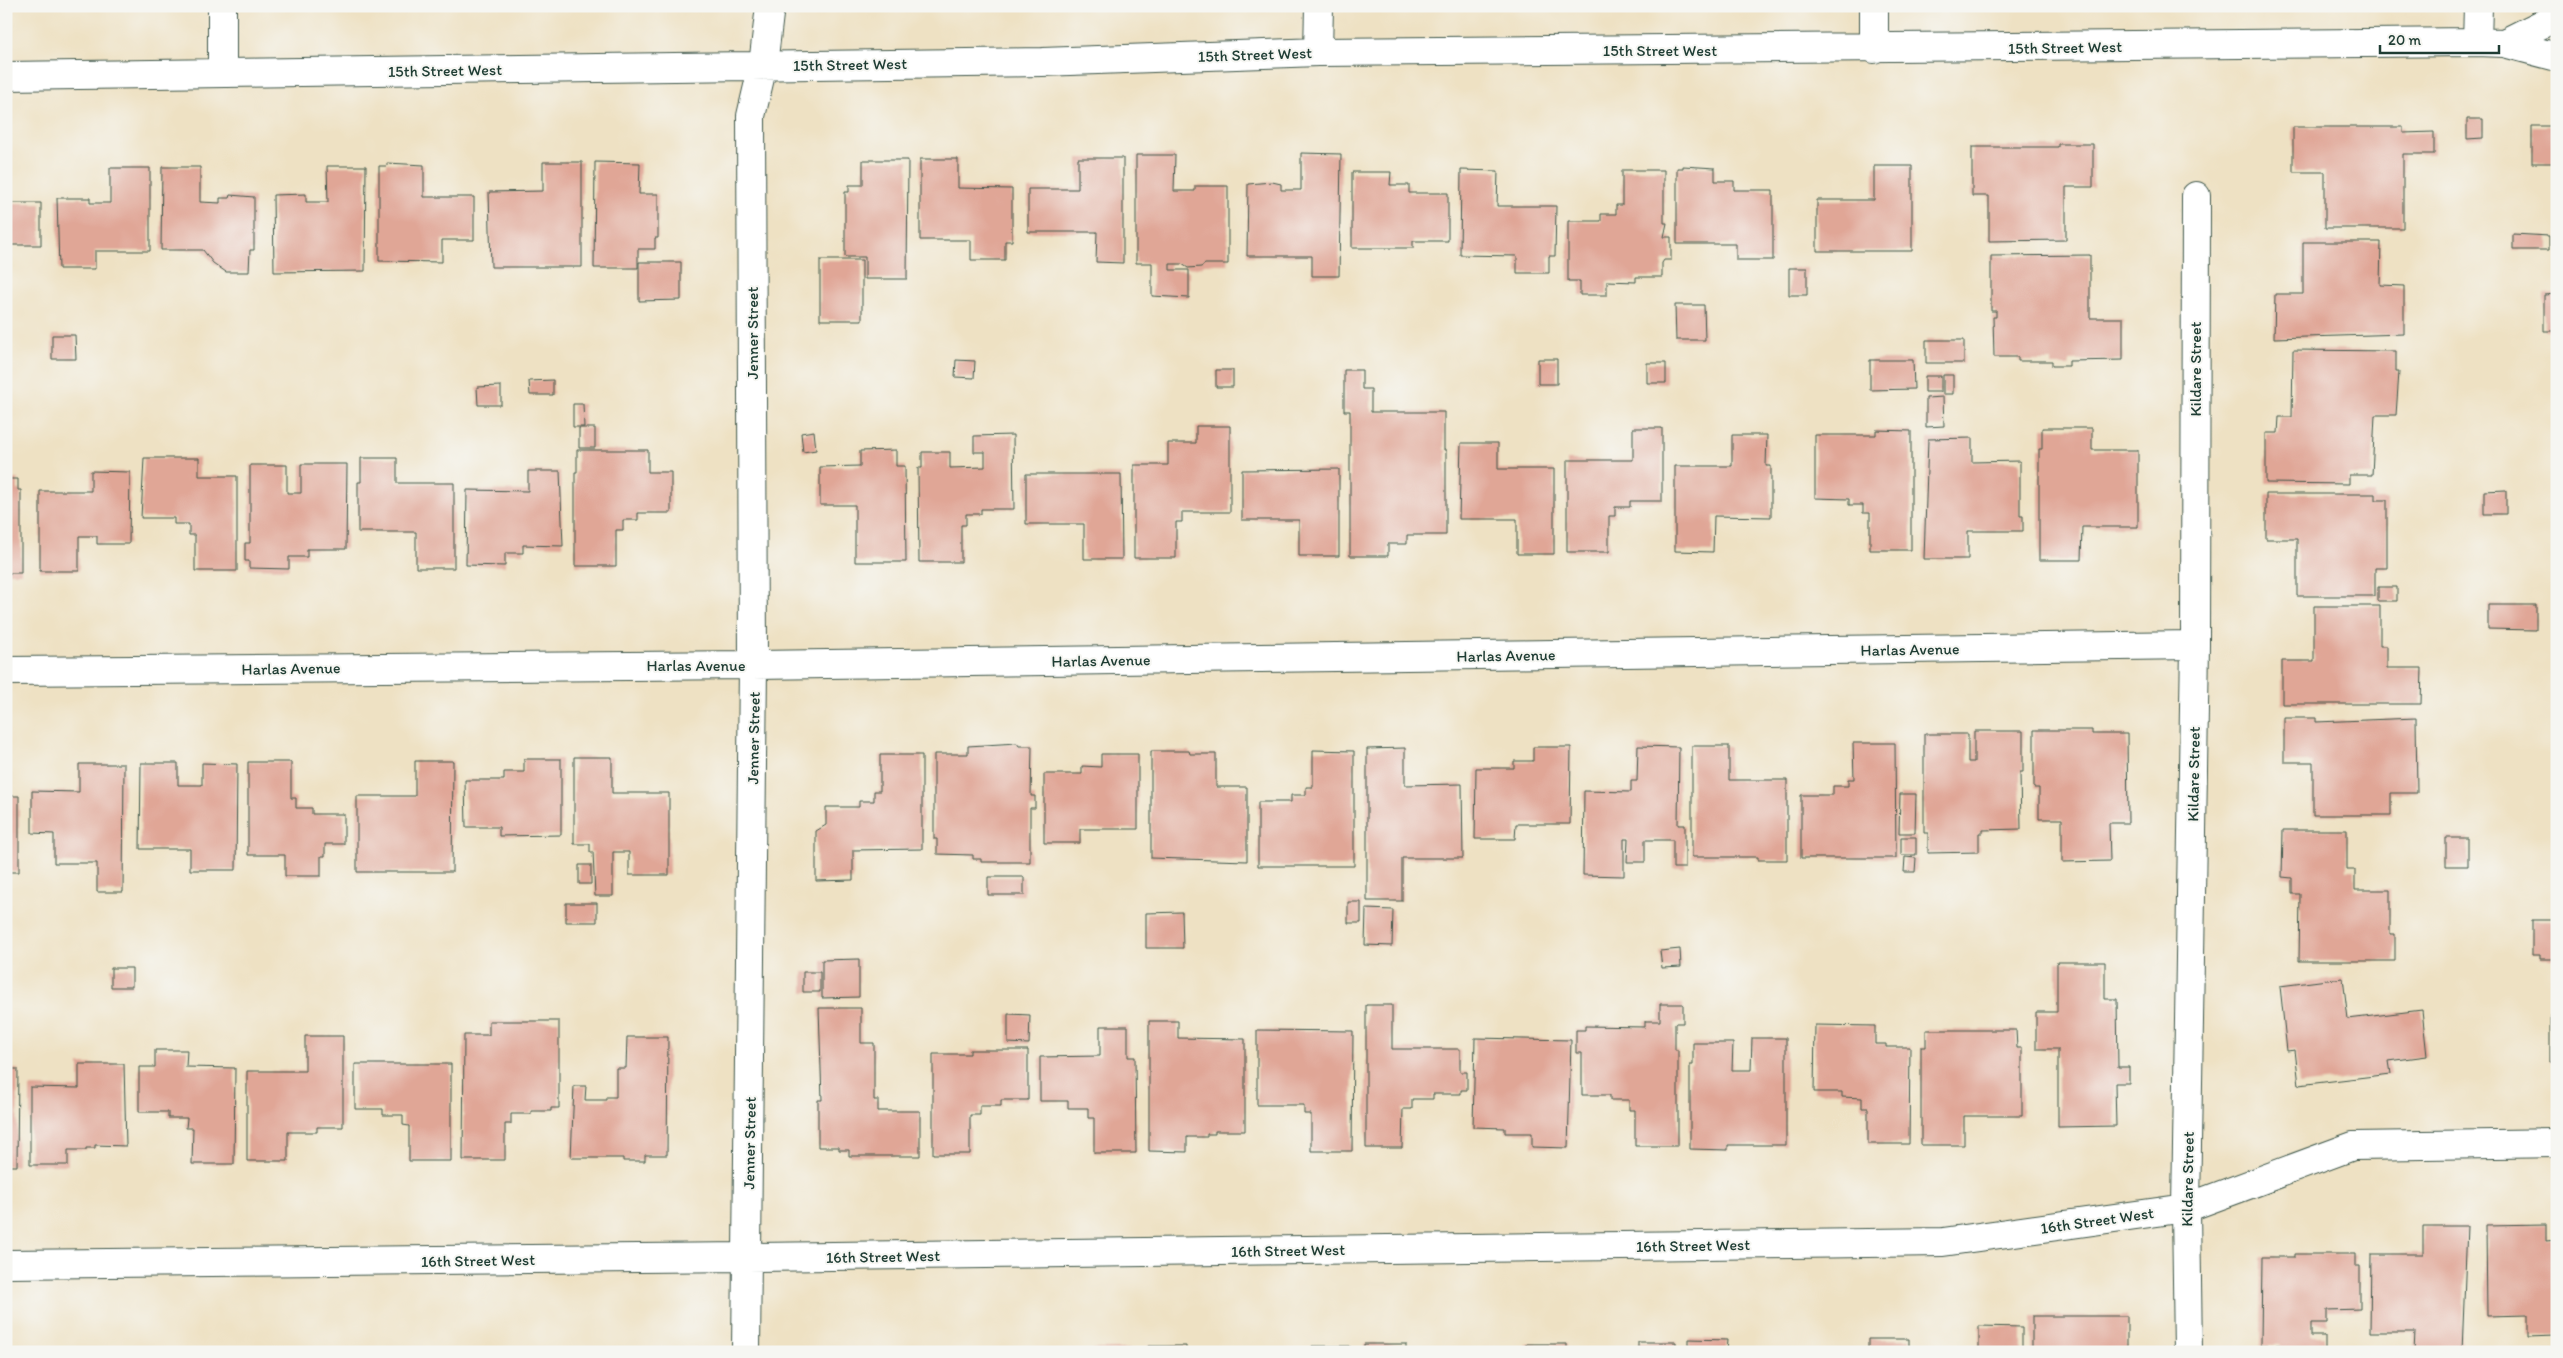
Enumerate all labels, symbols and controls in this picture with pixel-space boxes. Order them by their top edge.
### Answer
scale bar [2380,22,2499,54]
text: 20 m [2388,31,2422,49]
street label: 15th Street West [2008,37,2122,58]
street label: 15th Street West [1603,41,1717,60]
street label: 15th Street West [1198,43,1313,66]
street label: 15th Street West [793,54,907,75]
street label: 15th Street West [388,60,502,81]
street label: Jenner Street [743,287,762,380]
street label: Kildare Street [2186,321,2205,417]
street label: Harlas Avenue [1860,639,1960,660]
street label: Harlas Avenue [1456,645,1556,666]
street label: Harlas Avenue [1051,650,1151,671]
street label: Harlas Avenue [646,656,746,675]
street label: Harlas Avenue [241,658,341,679]
street label: Jenner Street [743,691,764,785]
street label: Kildare Street [2183,726,2204,822]
street label: Jenner Street [739,1096,760,1190]
street label: Kildare Street [2177,1131,2198,1227]
street label: 16th Street West [2039,1203,2155,1238]
street label: 16th Street West [1636,1235,1750,1256]
street label: 16th Street West [1231,1240,1345,1261]
street label: 16th Street West [826,1246,940,1267]
street label: 16th Street West [421,1250,535,1271]

